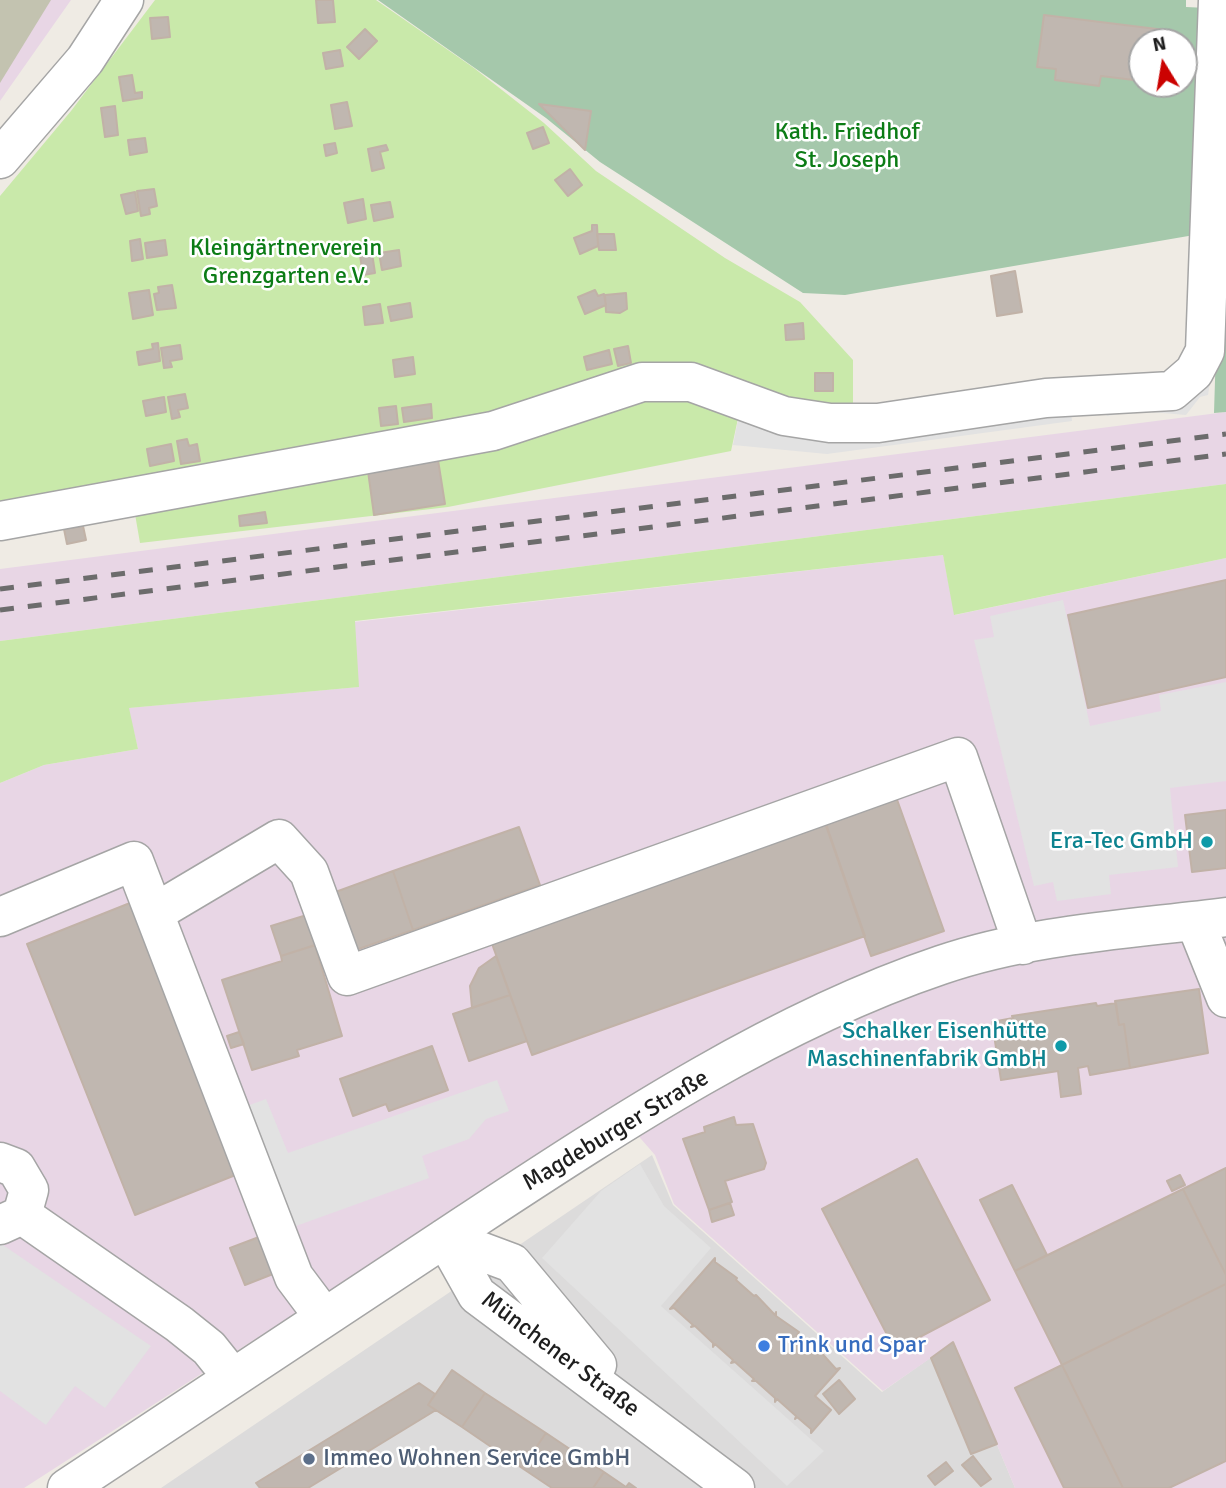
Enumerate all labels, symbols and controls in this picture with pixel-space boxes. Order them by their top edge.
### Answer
north arrow [1128,28,1198,98]
text: N [1151,31,1168,57]
park label: Kath. Friedhof St. Joseph [774,119,920,175]
park label: Kleingärtnerverein Grenzgarten e.V. [190,235,382,291]
place label: Era-Tec GmbH [1050,828,1193,856]
marker: Era-Tec GmbH [1199,834,1215,850]
place label: Schalker Eisenhütte Maschinenfabrik GmbH [807,1018,1047,1074]
marker: Schalker Eisenhütte Maschinenfabrik GmbH [1053,1038,1069,1054]
street label: Magdeburger Straße [518,1064,714,1198]
street label: Münchener Straße [475,1286,645,1424]
place label: Trink und Spar [778,1332,926,1360]
marker: Trink und Spar [756,1338,772,1354]
place label: Immeo Wohnen Service GmbH [323,1445,630,1473]
marker: Immeo Wohnen Service GmbH [301,1451,317,1467]

